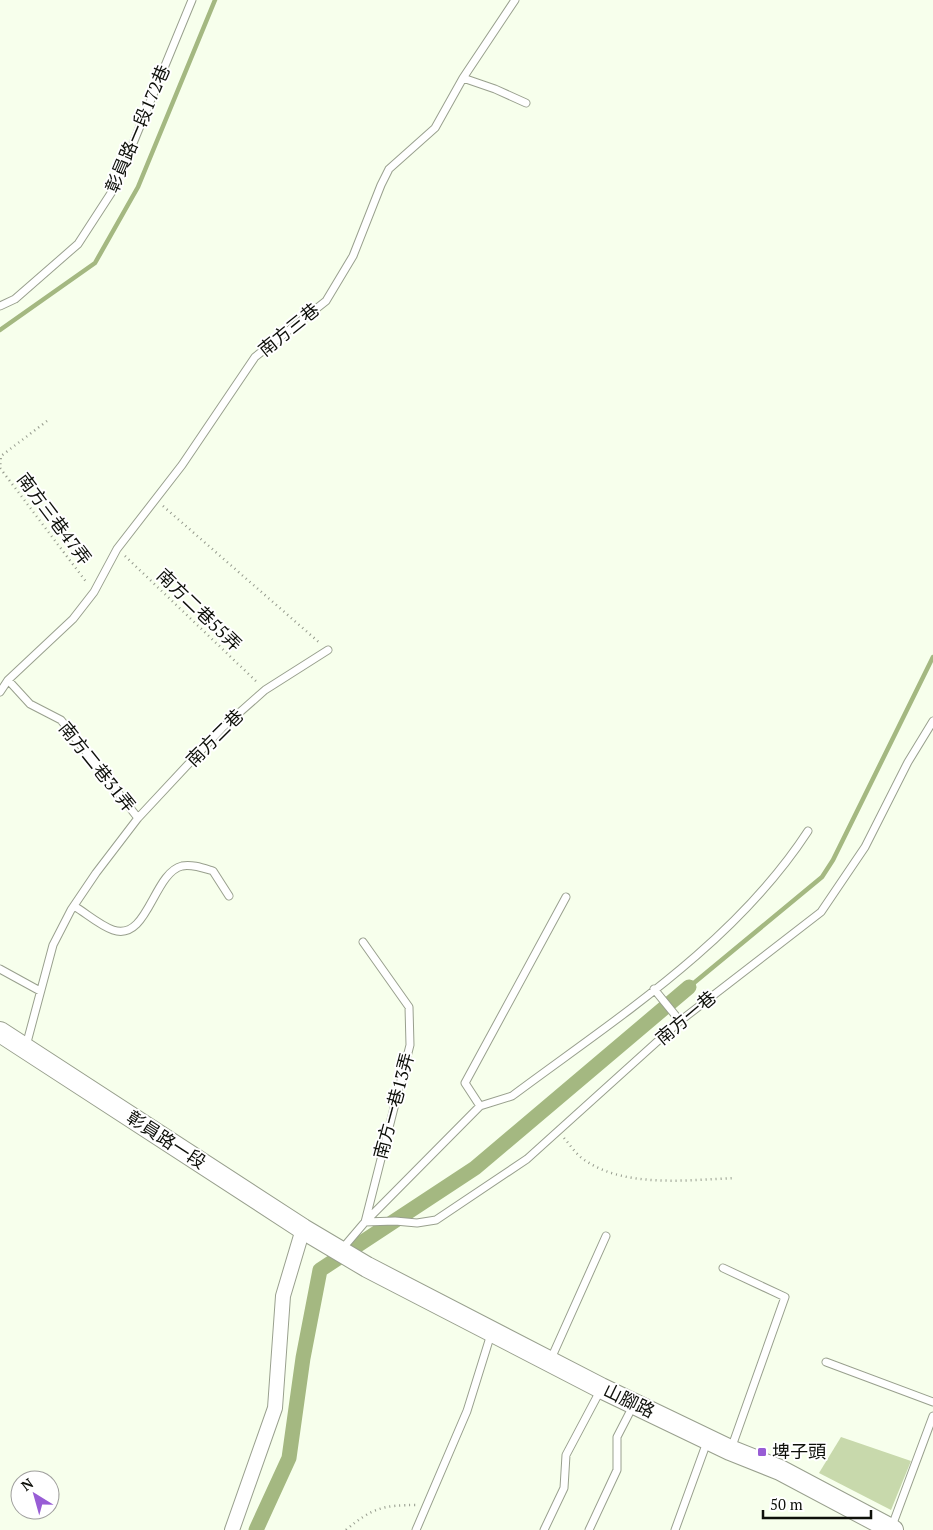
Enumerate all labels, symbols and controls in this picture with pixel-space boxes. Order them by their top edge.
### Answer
street label: 彰員路一段172巷 [99,61,175,196]
street label: 南方三巷 [253,297,324,361]
street label: 南方三巷47弄 [12,468,97,569]
street label: 南方二巷55弄 [152,563,247,656]
street label: 南方二巷 [180,703,248,771]
street label: 南方二巷31弄 [54,716,141,816]
street label: 南方一巷 [650,985,721,1050]
street label: 南方一巷13弄 [367,1050,419,1162]
street label: 彰員路一段 [122,1105,211,1174]
street label: 山腳路 [600,1377,659,1423]
place label: 埤子頭 [772,1439,826,1463]
marker: 埤子頭 [756,1446,768,1458]
north arrow [10,1470,60,1520]
text: N [17,1473,37,1495]
scale bar [763,1488,870,1520]
text: 50 m [770,1494,803,1514]

